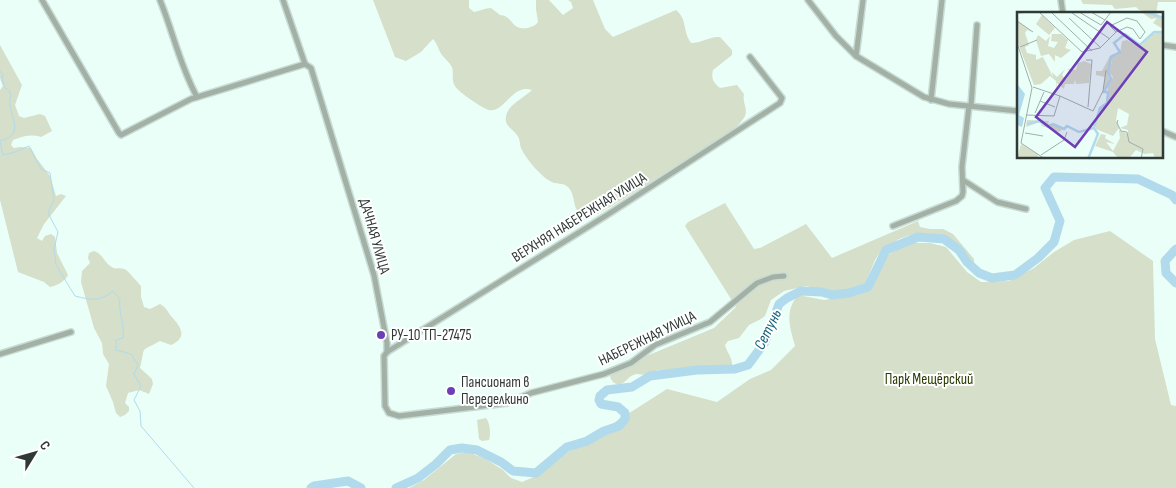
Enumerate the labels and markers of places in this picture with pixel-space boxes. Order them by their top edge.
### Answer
place label: РУ-10 ТП-27475 [391,326,472,345]
marker: РУ-10 ТП-27475 [375,329,387,341]
place label: Пансионат в Переделкино [461,373,529,409]
marker: Пансионат в Переделкино [445,385,457,397]

